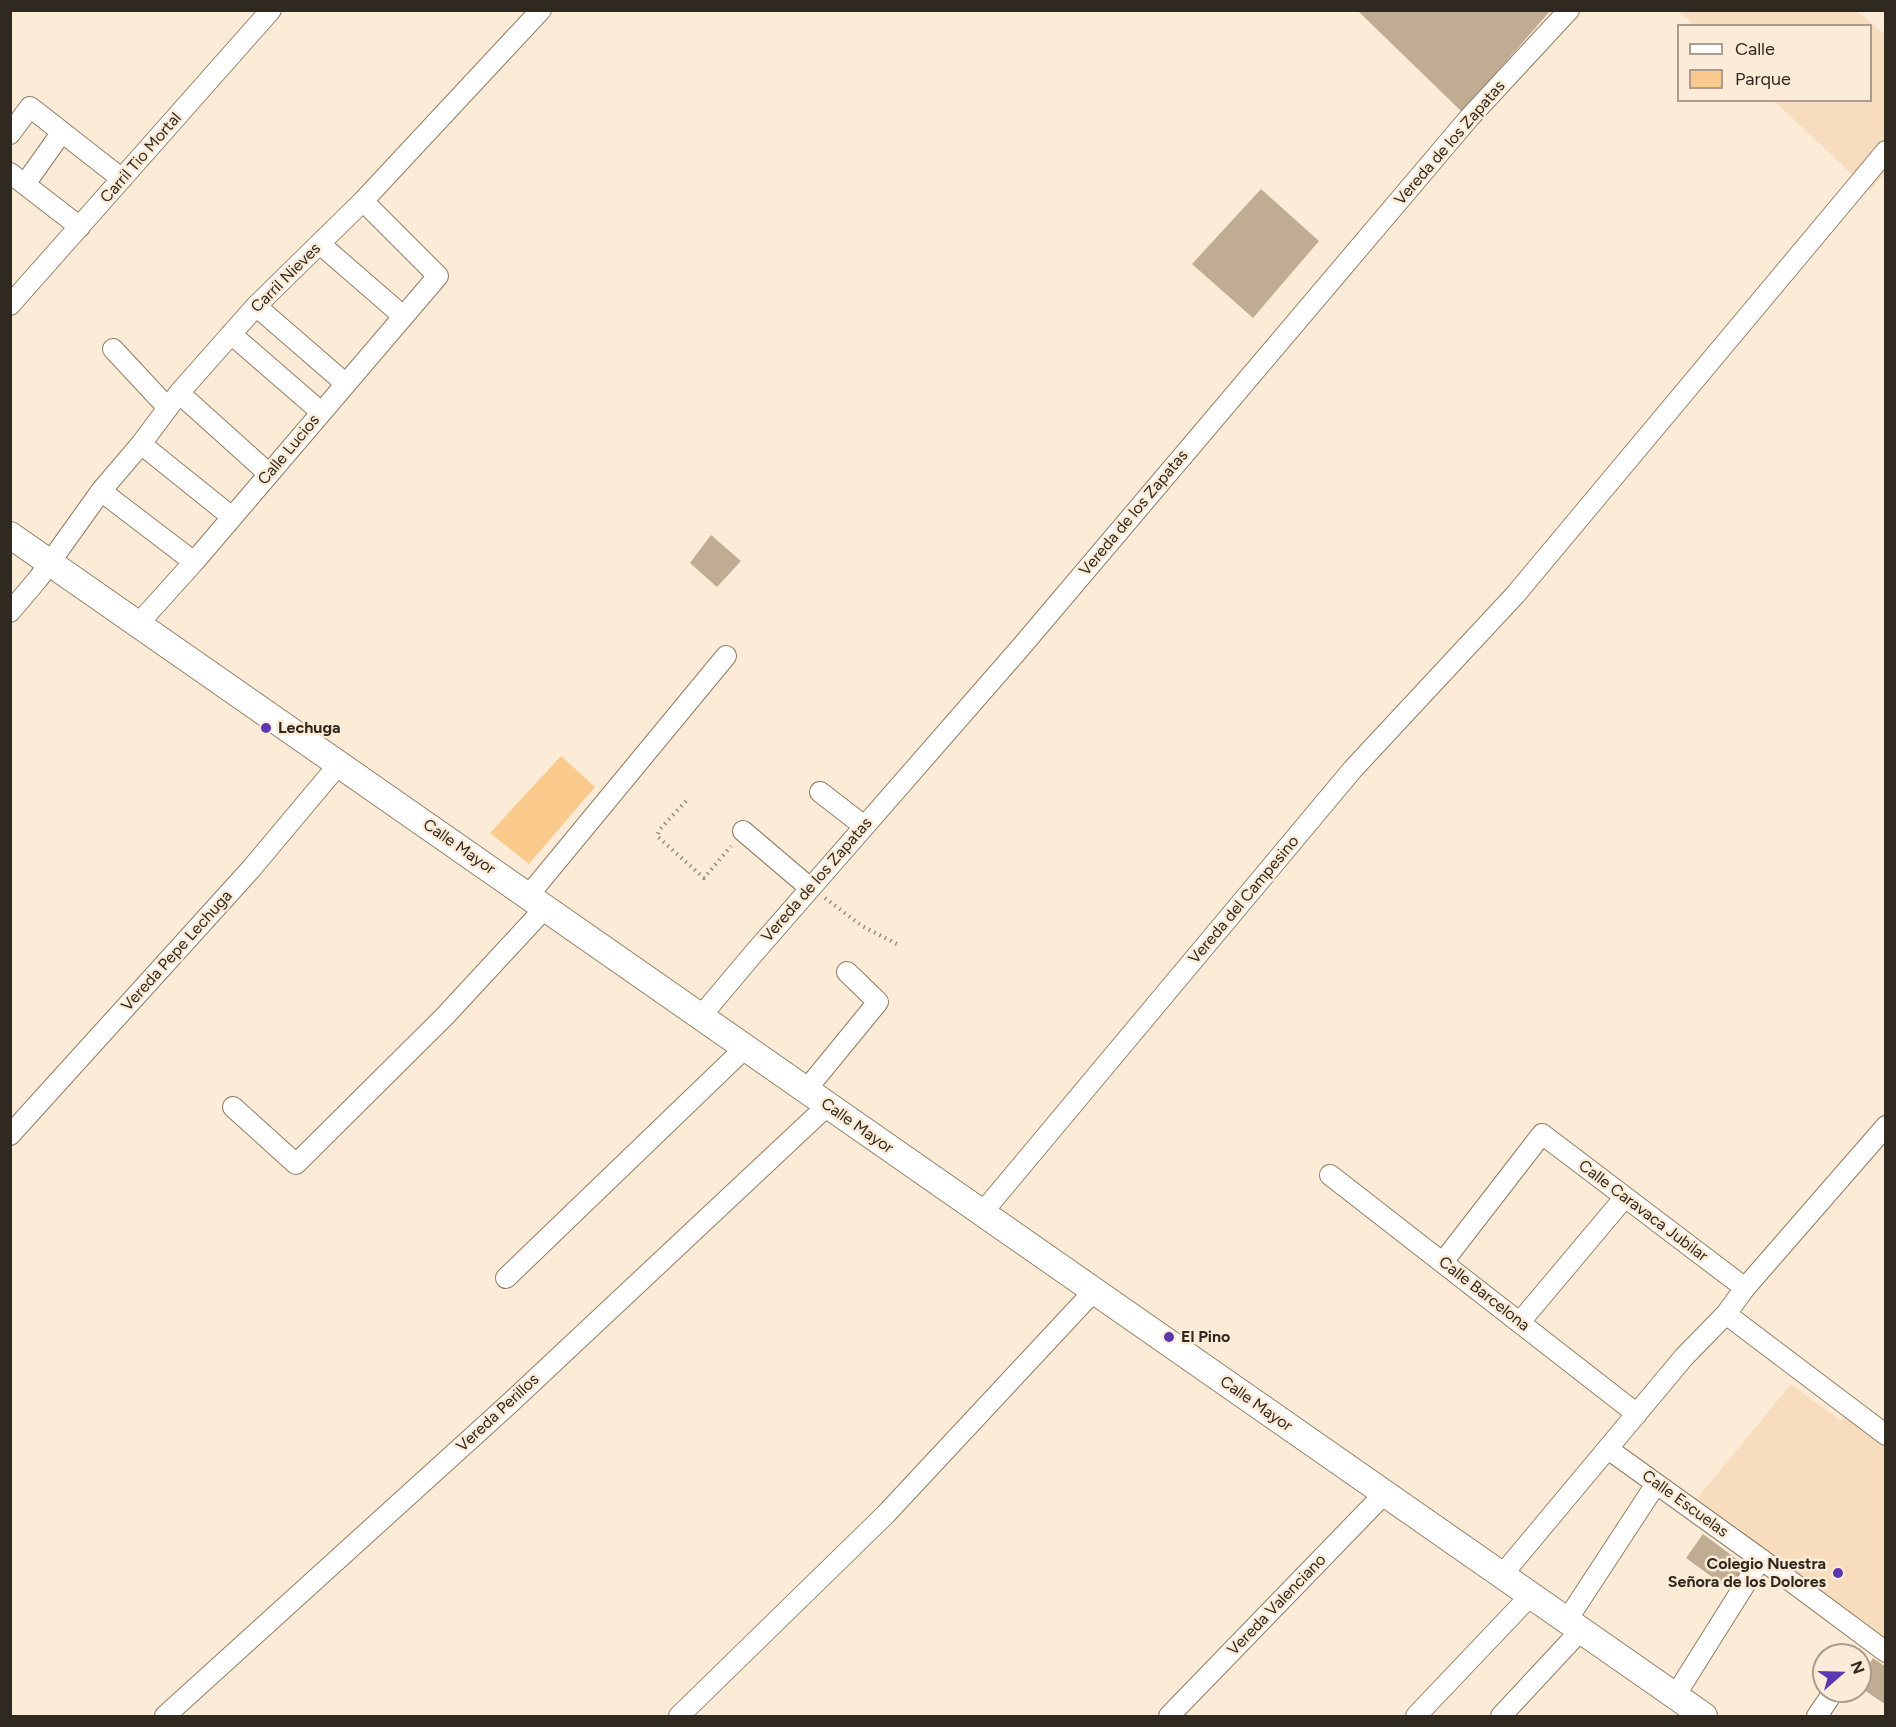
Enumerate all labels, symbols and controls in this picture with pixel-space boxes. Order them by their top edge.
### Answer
legend [1677,24,1872,102]
text: Calle [1735,38,1775,60]
text: Parque [1735,68,1791,90]
street label: Vereda de los Zapatas [1391,77,1509,209]
street label: Carril Tio Mortal [97,109,185,207]
street label: Carril Nieves [247,239,325,317]
street label: Calle Lucios [254,411,324,489]
street label: Vereda de los Zapatas [1076,446,1192,580]
place label: Lechuga [278,718,341,738]
marker: Lechuga [259,721,273,735]
street label: Vereda de los Zapatas [758,814,876,946]
street label: Calle Mayor [419,815,499,879]
street label: Vereda del Campesino [1185,832,1303,968]
street label: Vereda Pepe Lechuga [118,887,236,1015]
street label: Calle Mayor [817,1094,897,1158]
street label: Calle Caravaca Jubilar [1575,1156,1711,1266]
street label: Calle Barcelona [1435,1253,1533,1335]
place label: El Pino [1181,1327,1230,1347]
marker: El Pino [1162,1330,1176,1344]
street label: Vereda Perillos [453,1370,543,1456]
street label: Calle Mayor [1216,1372,1296,1436]
street label: Calle Escuelas [1638,1466,1732,1542]
street label: Vereda Valenciano [1224,1550,1330,1660]
place label: Colegio Nuestra Señora de los Dolores [1668,1554,1826,1592]
marker: Colegio Nuestra Señora de los Dolores [1831,1566,1845,1580]
north arrow [1812,1643,1872,1703]
text: N [1846,1658,1869,1676]

